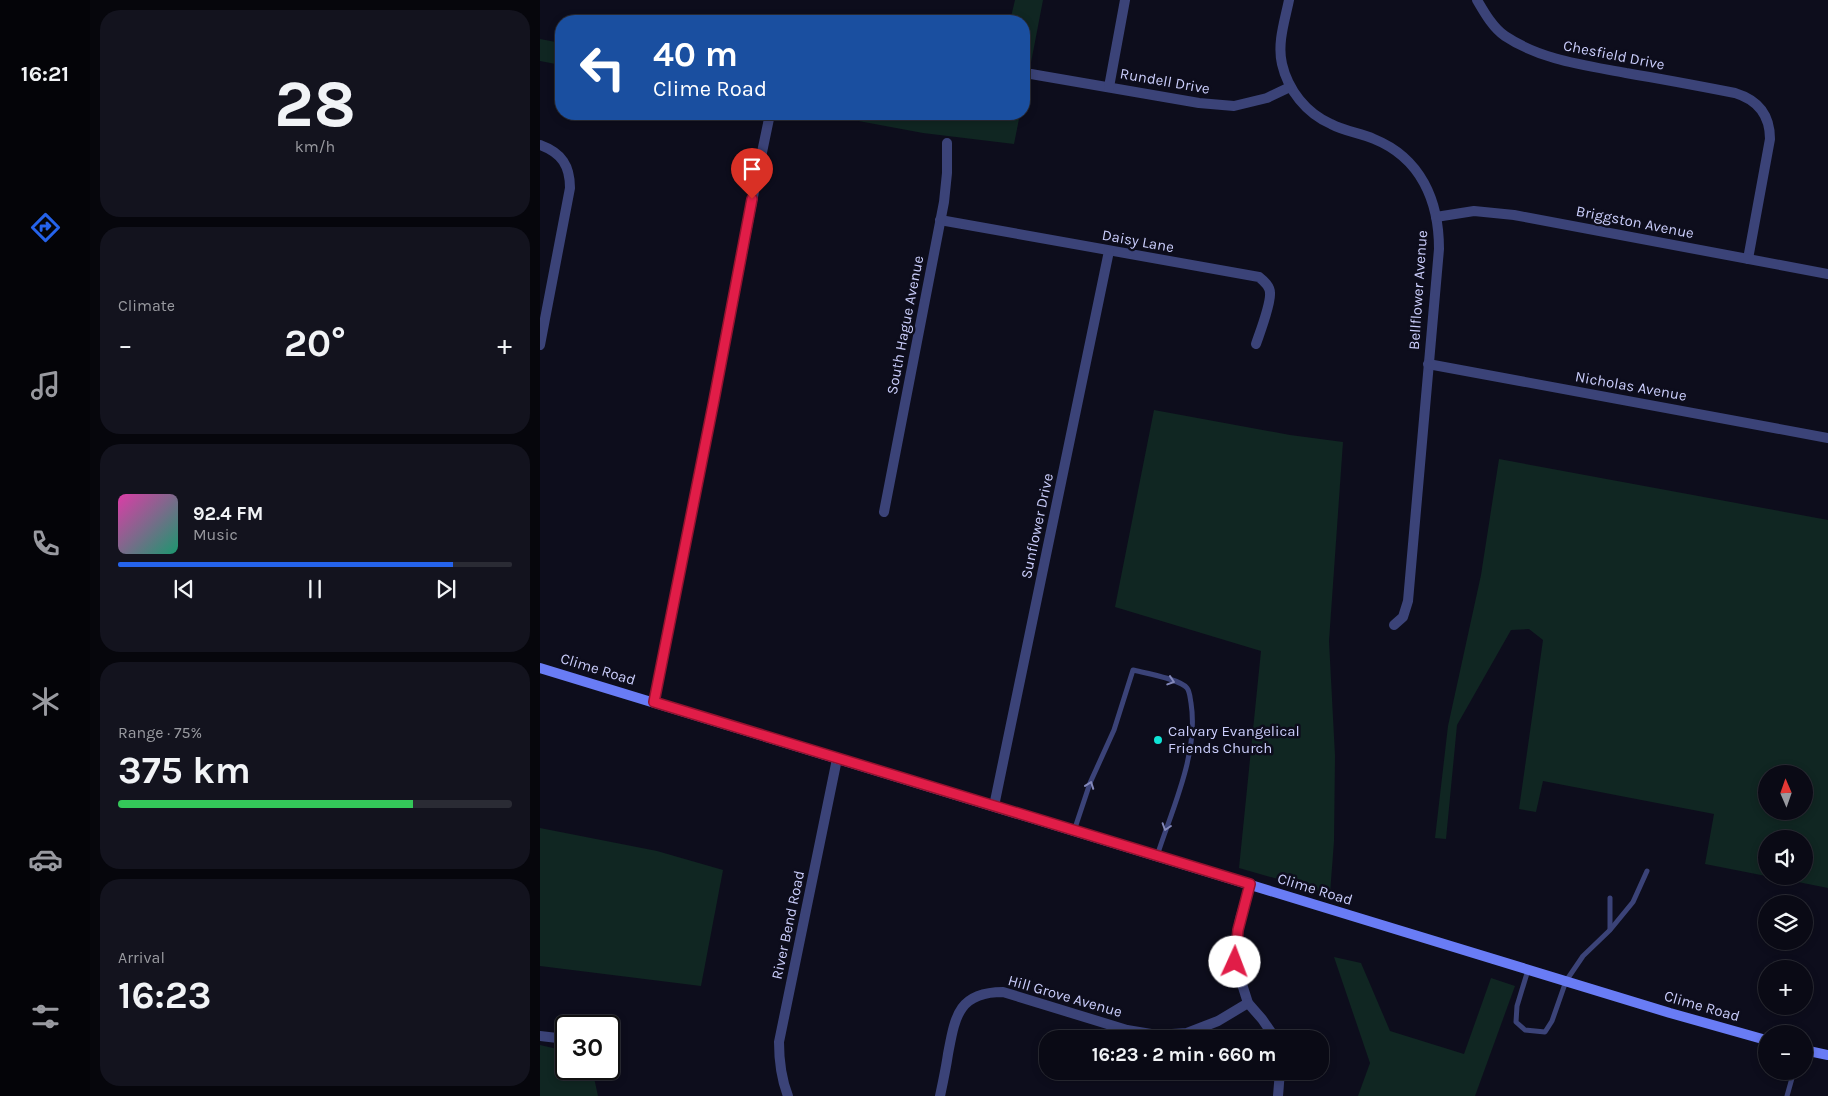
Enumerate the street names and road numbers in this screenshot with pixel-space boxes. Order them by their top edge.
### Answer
street label: Chesfield Drive [1562,36,1666,74]
street label: Rundell Drive [1119,64,1211,98]
street label: Briggston Avenue [1574,202,1696,242]
street label: Daisy Lane [1101,226,1175,256]
street label: Bellflower Avenue [1405,230,1431,350]
street label: South Hague Avenue [883,254,927,396]
street label: Nicholas Avenue [1574,367,1688,405]
street label: Sunflower Drive [1017,472,1057,580]
street label: Clime Road [558,649,638,689]
street label: River Bend Road [768,869,808,981]
street label: Clime Road [1275,869,1355,909]
street label: Hill Grove Avenue [1006,971,1124,1021]
street label: Clime Road [1662,987,1742,1025]

